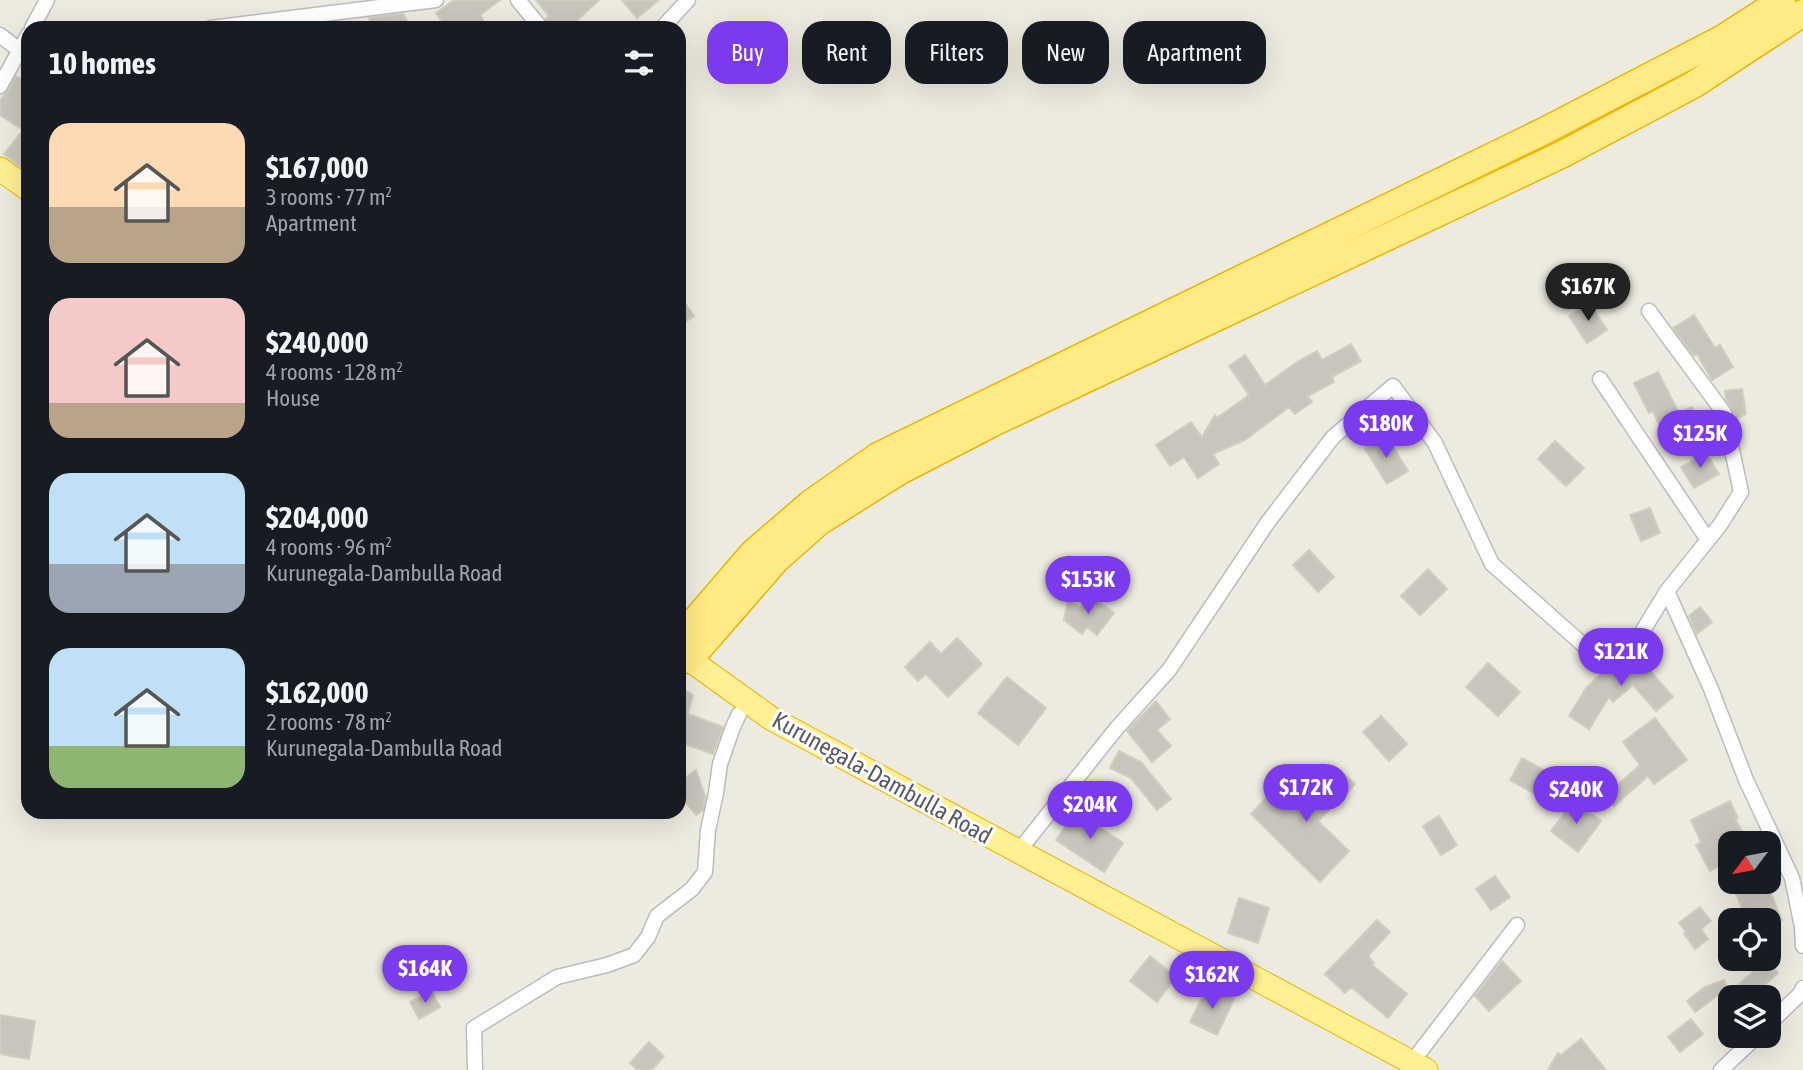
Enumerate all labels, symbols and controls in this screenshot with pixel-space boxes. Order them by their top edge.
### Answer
chip: Buy [707,21,788,84]
chip: Rent [802,21,891,84]
chip: Filters [905,21,1008,84]
chip: New [1022,21,1109,84]
chip: Apartment [1123,21,1266,84]
icon: filters [620,44,658,82]
text: 10 homes [49,46,156,80]
text: $167,000 [266,150,369,184]
icon: home [105,151,189,235]
text: 3 rooms · 77 m² [266,184,392,210]
text: Apartment [266,210,357,236]
pin: $167K [1539,264,1637,323]
text: $167K [1561,273,1615,299]
text: $240,000 [266,325,369,359]
icon: home [105,326,189,410]
text: 4 rooms · 128 m² [266,359,403,385]
text: House [266,385,320,411]
pin: $180K [1337,400,1435,460]
text: $180K [1359,410,1413,436]
pin: $125K [1651,410,1749,470]
text: $125K [1673,420,1727,446]
text: $204,000 [266,500,369,534]
icon: home [105,501,189,585]
text: 4 rooms · 96 m² [266,534,392,560]
pin: $153K [1039,556,1137,616]
text: Kurunegala-Dambulla Road [266,560,502,586]
text: $153K [1061,566,1115,592]
pin: $121K [1572,628,1670,688]
text: $121K [1594,638,1648,664]
text: $162,000 [266,675,369,709]
icon: home [105,676,189,760]
street label: Kurunegala-Dambulla Road [768,706,997,849]
text: 2 rooms · 78 m² [266,709,392,735]
text: Kurunegala-Dambulla Road [266,735,502,761]
pin: $172K [1257,764,1355,824]
pin: $240K [1527,766,1625,826]
text: $172K [1279,774,1333,800]
text: $240K [1549,776,1603,802]
pin: $204K [1041,782,1139,841]
text: $204K [1063,791,1117,817]
north arrow [1718,831,1782,894]
map controls [1718,831,1781,1048]
button: locate [1718,908,1781,971]
pin: $164K [376,946,474,1005]
pin: $162K [1163,951,1261,1011]
text: $164K [398,955,452,981]
text: $162K [1185,961,1239,987]
button: layers [1718,985,1781,1048]

